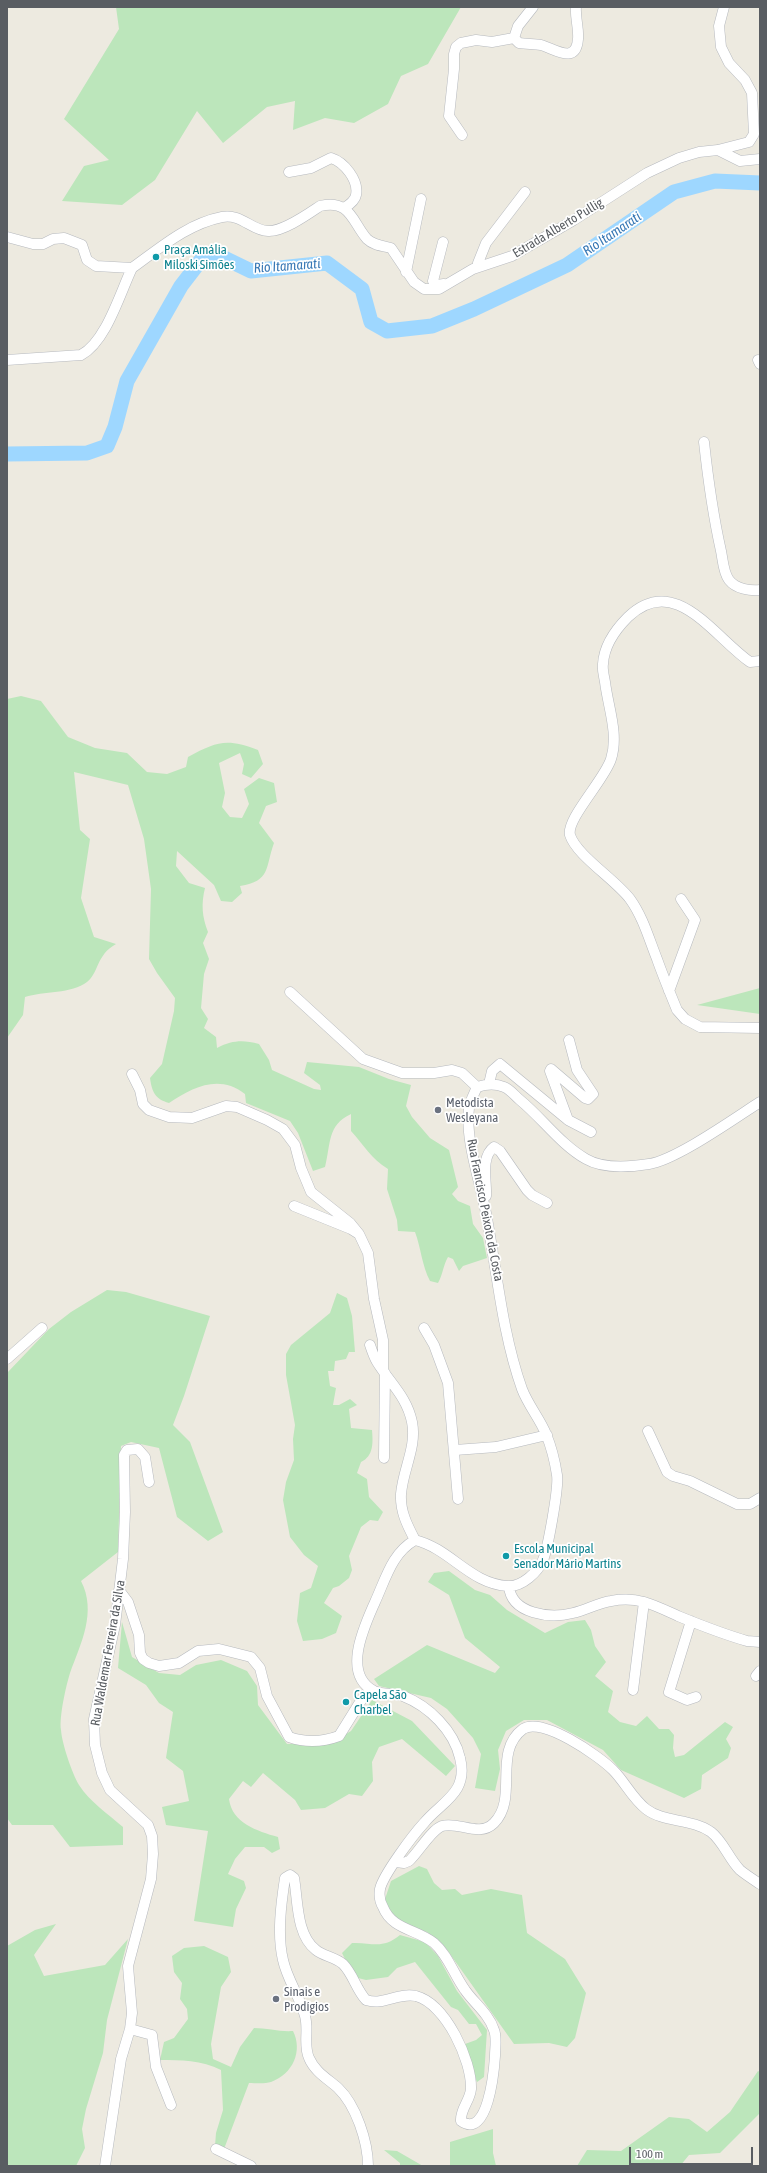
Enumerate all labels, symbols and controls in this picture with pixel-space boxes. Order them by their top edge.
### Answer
street label: Estrada Alberto Pullig [510,195,606,261]
water label: Rio Itamarati [580,208,644,260]
place label: Praça Amália Miloski Simões [164,242,234,273]
marker: Praça Amália Miloski Simões [151,252,161,262]
water label: Rio Itamarati [253,255,321,277]
place label: Metodista Wesleyana [446,1095,498,1126]
marker: Metodista Wesleyana [433,1105,443,1115]
street label: Rua Francisco Peixoto da Costa [464,1137,506,1283]
place label: Escola Municipal Senador Mário Martins [514,1541,621,1572]
marker: Escola Municipal Senador Mário Martins [501,1551,511,1561]
street label: Rua Waldemar Ferreira da Silva [87,1579,129,1727]
place label: Capela São Charbel [354,1687,407,1718]
marker: Capela São Charbel [341,1697,351,1707]
place label: Sinais e Prodígios [284,1984,329,2015]
marker: Sinais e Prodígios [271,1994,281,2004]
scale bar [631,2139,755,2165]
text: 100 m [636,2147,663,2161]

